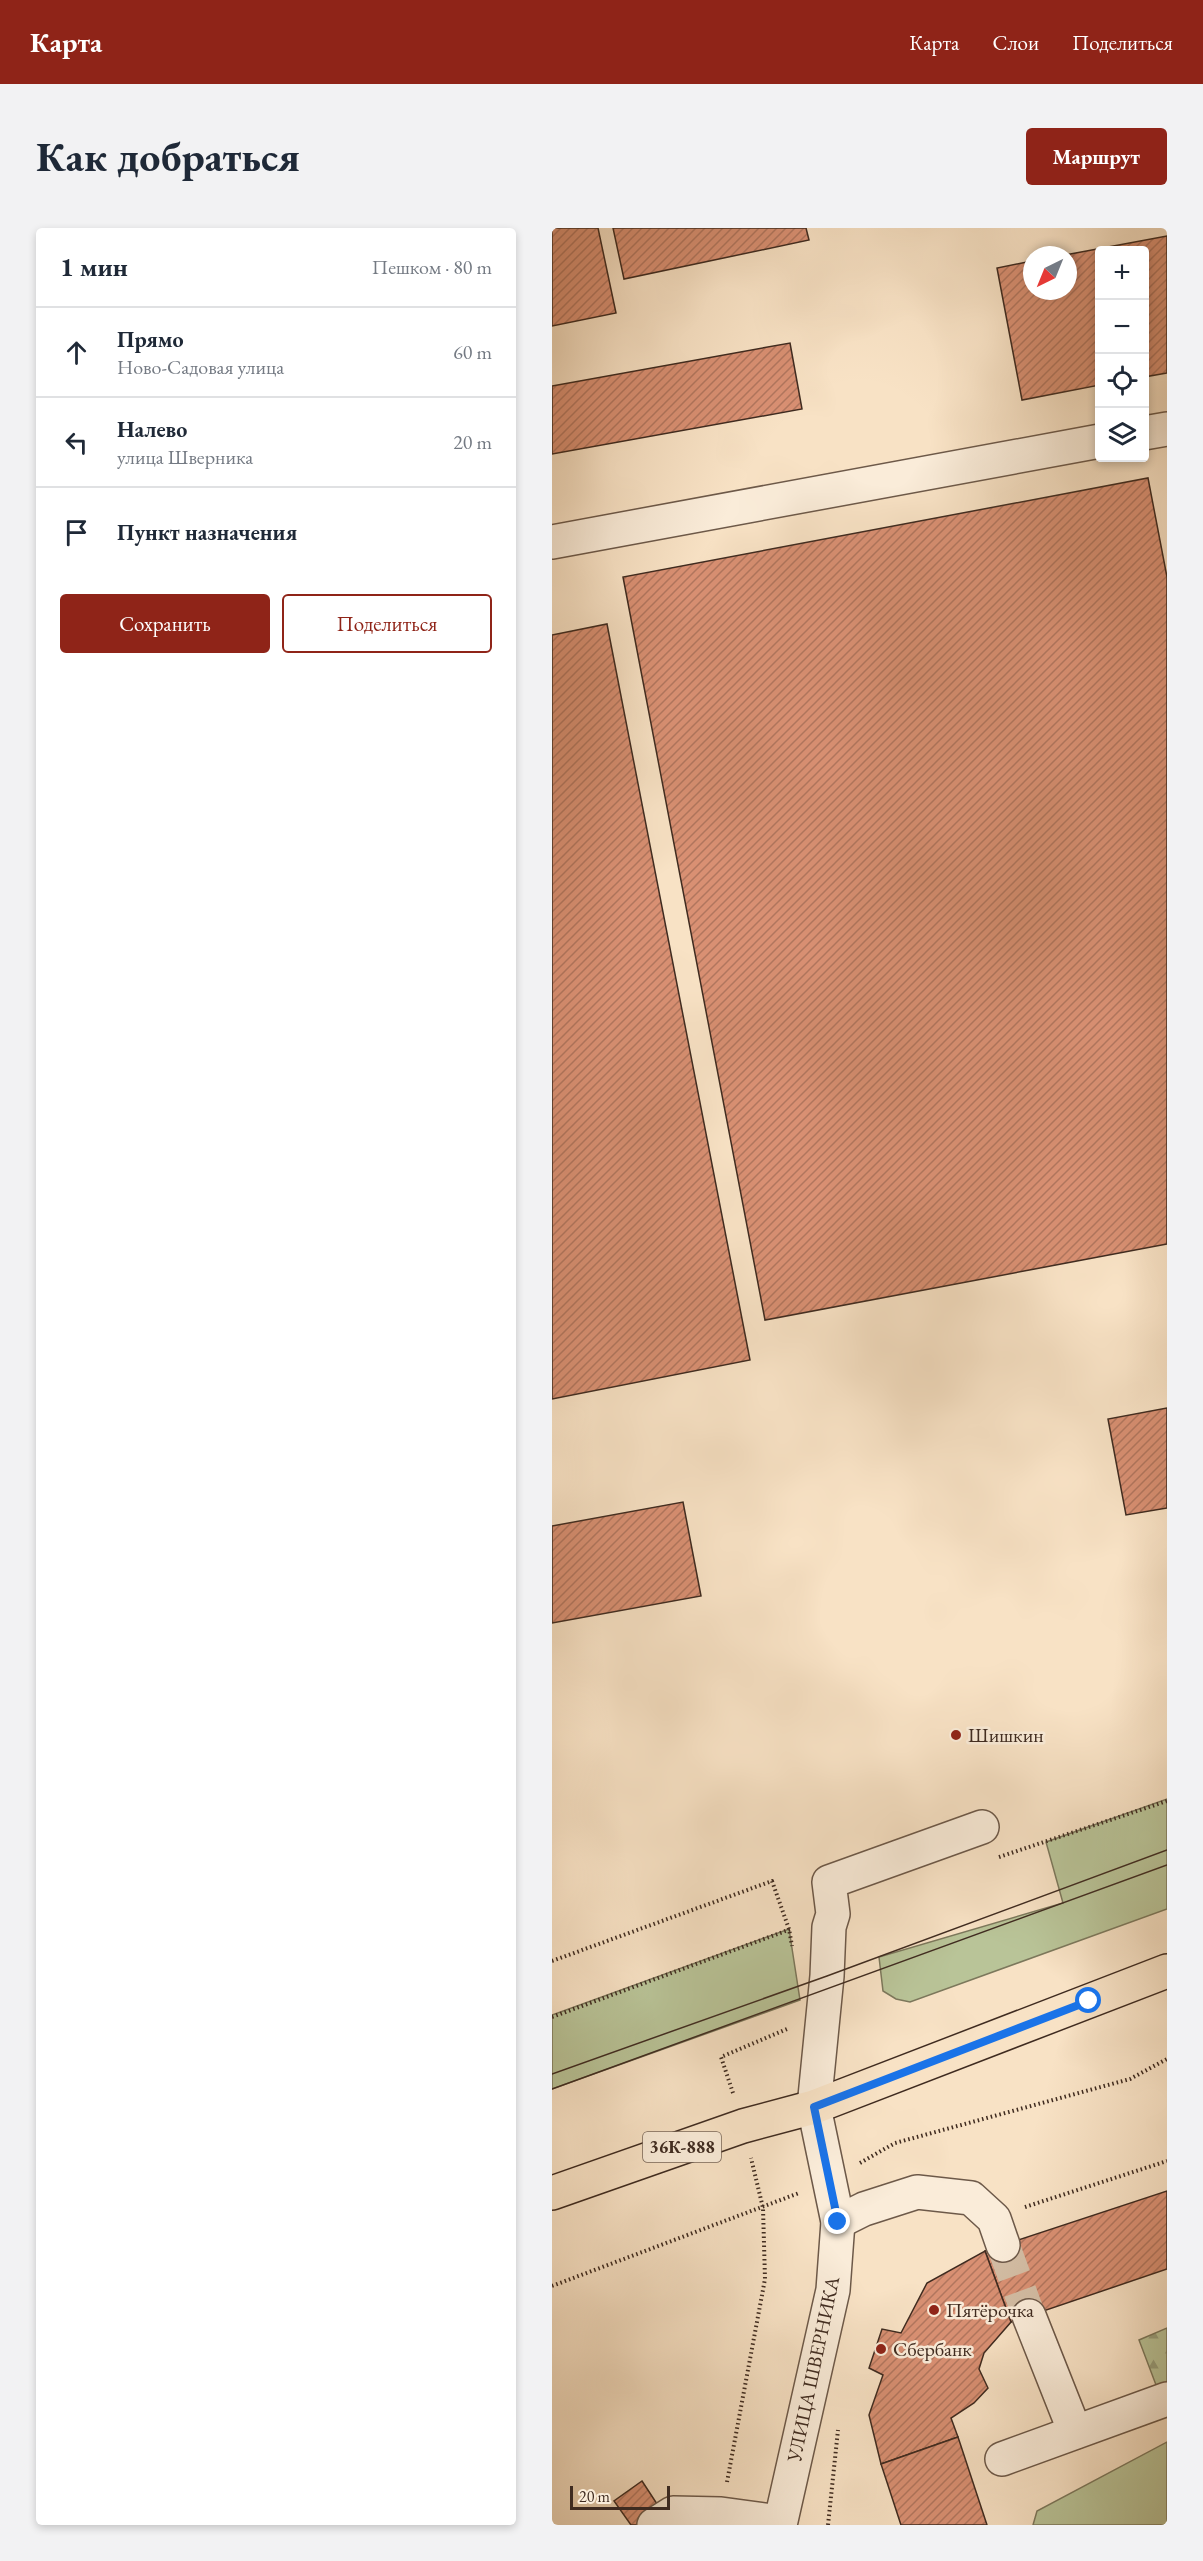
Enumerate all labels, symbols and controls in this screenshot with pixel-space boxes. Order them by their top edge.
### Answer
text: Карта [30,24,102,60]
text: Карта [909,29,959,56]
text: Слои [992,29,1039,56]
text: Поделиться [1072,29,1173,56]
button: Маршрут [1026,128,1167,185]
text: Как добраться [36,129,300,184]
north arrow [1023,246,1077,300]
map controls [1095,246,1149,462]
button: + [1095,246,1149,300]
text: 1 мин [60,250,128,284]
text: Пешком · 80 m [372,254,492,280]
button: − [1095,300,1149,354]
text: Прямо [117,325,184,354]
icon: ahead [60,336,93,369]
text: 60 m [453,339,492,365]
text: Ново-Садовая улица [117,354,284,380]
button: locate [1095,354,1149,408]
button: layers [1095,408,1149,462]
text: Налево [117,415,187,444]
icon: left [60,426,93,459]
text: 20 m [453,429,492,455]
text: улица Шверника [117,444,253,470]
icon: arrive [60,516,93,549]
text: Пункт назначения [117,518,297,547]
button: Сохранить [60,594,270,653]
button: Поделиться [282,594,492,653]
place label: Шишкин [968,1722,1044,1748]
marker: Шишкин [949,1728,963,1742]
route start [1075,1987,1101,2013]
road number: 36К-888 [643,2132,721,2162]
route end [824,2208,850,2234]
street label: УЛИЦА ШВЕРНИКА [780,2274,845,2465]
place label: Пятёрочка [946,2297,1034,2323]
marker: Пятёрочка [927,2303,941,2317]
place label: Сбербанк [893,2336,972,2362]
marker: Сбербанк [874,2342,888,2356]
scale bar [570,2483,670,2510]
text: 20 m [579,2486,610,2507]

